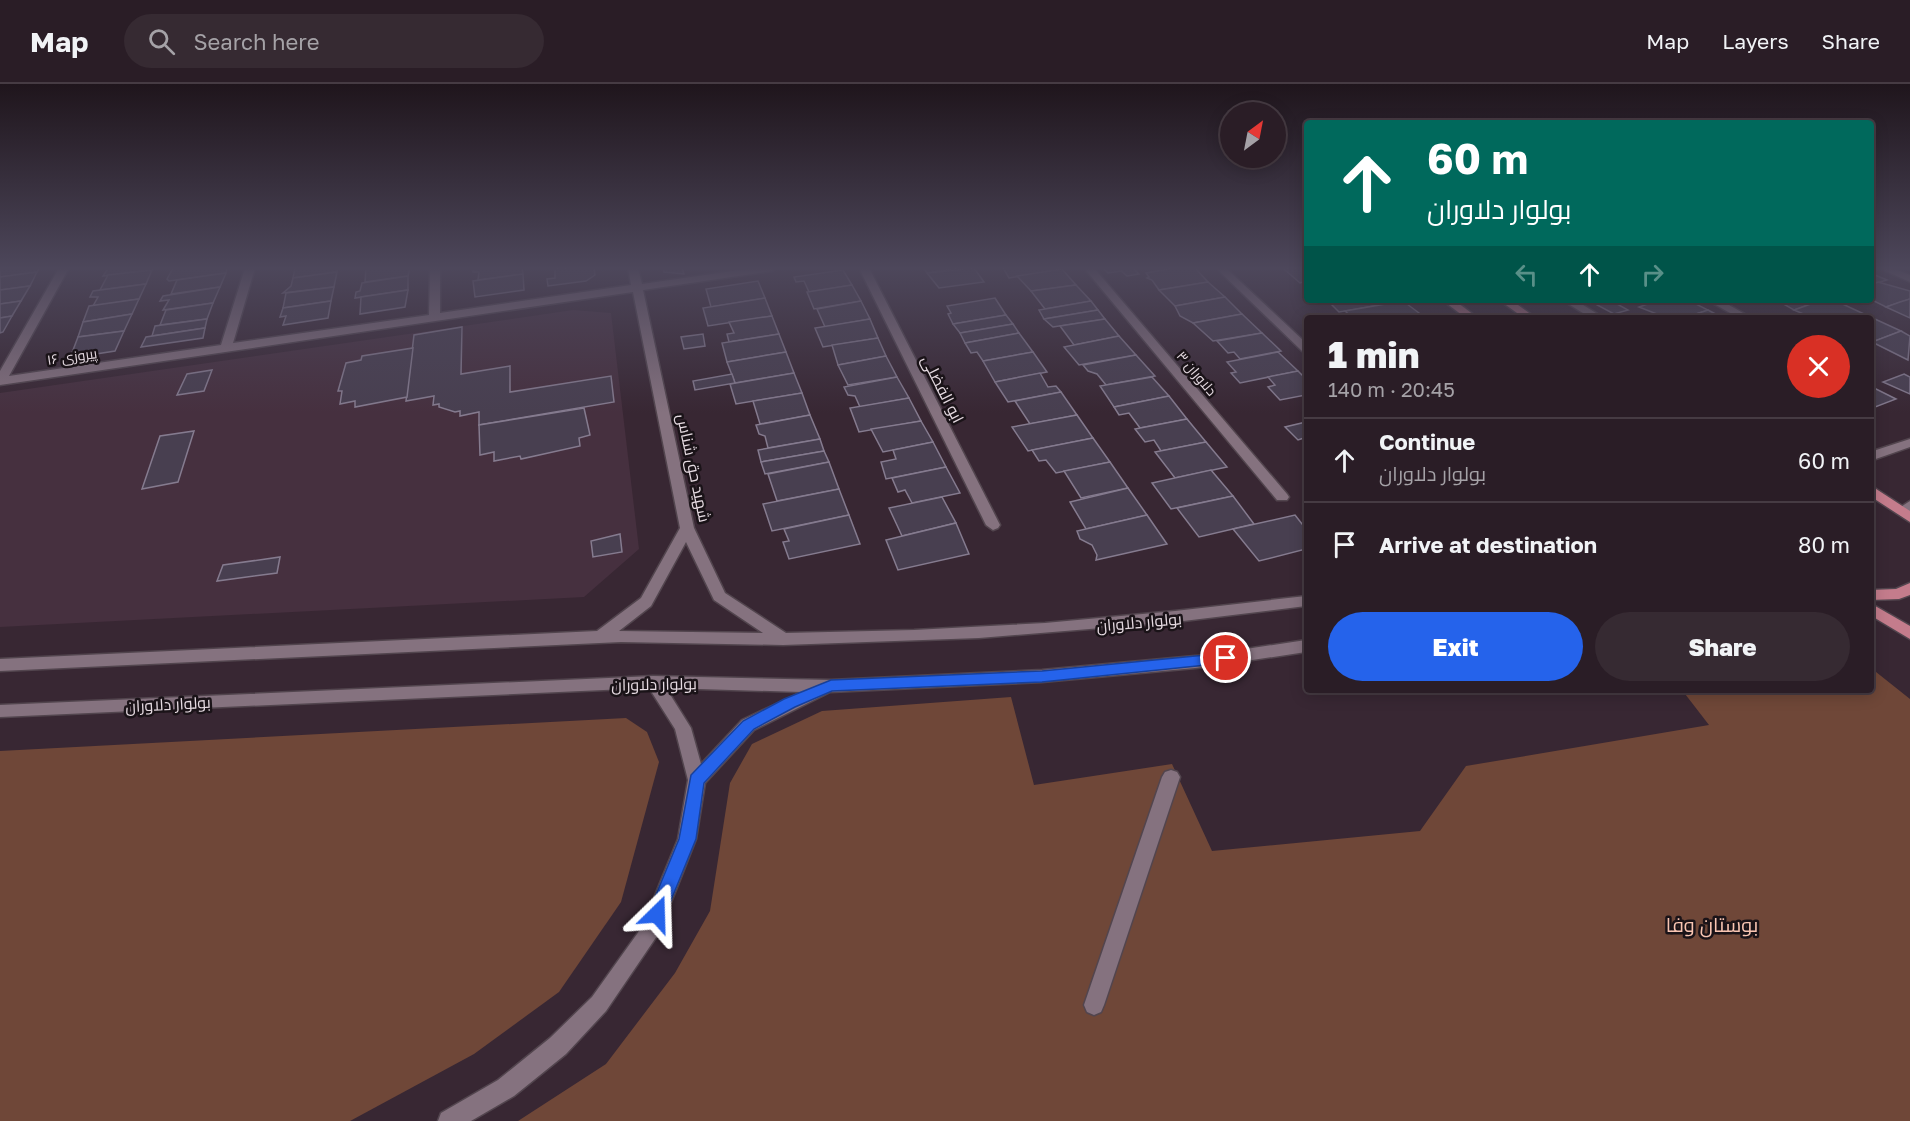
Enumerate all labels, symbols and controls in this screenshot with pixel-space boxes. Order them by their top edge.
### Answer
search box [124,14,544,68]
text: Map [30,25,88,58]
icon: search [145,25,178,58]
text: Search here [193,28,319,55]
text: Map [1646,28,1689,54]
text: Layers [1722,28,1789,54]
text: Share [1822,28,1880,54]
north arrow [1220,102,1286,168]
map controls [1220,102,1286,168]
text: 60 m [1427,133,1528,183]
icon: ahead [1328,144,1406,222]
text: بولوار دلاوران [1427,193,1571,225]
icon: left [1510,258,1543,291]
icon: ahead [1573,258,1606,291]
icon: right [1636,258,1669,291]
text: 1 min [1328,333,1419,376]
button: close [1787,335,1850,398]
street label: پیروزی ۱۶ [46,344,99,370]
street label: دلاوران ۳ [1173,347,1221,399]
street label: ابو الفضلی [917,352,969,427]
text: 140 m · 20:45 [1328,377,1455,401]
street label: شهید حق شناس [672,412,715,524]
text: Continue [1379,428,1475,455]
icon: ahead [1328,444,1361,477]
text: 60 m [1798,447,1850,474]
text: بولوار دلاوران [1379,461,1486,485]
icon: arrive [1328,528,1361,561]
text: Arrive at destination [1379,531,1597,558]
text: 80 m [1798,531,1850,558]
street label: بولوار دلاوران [1095,608,1183,637]
button: Exit [1328,612,1583,681]
button: Share [1595,612,1850,681]
pin [1200,632,1251,683]
icon: arrive [1209,641,1242,674]
street label: بولوار دلاوران [611,673,697,696]
street label: بولوار دلاوران [125,692,211,717]
position arrow [625,882,689,946]
park label: بوستان وفا [1666,912,1758,938]

